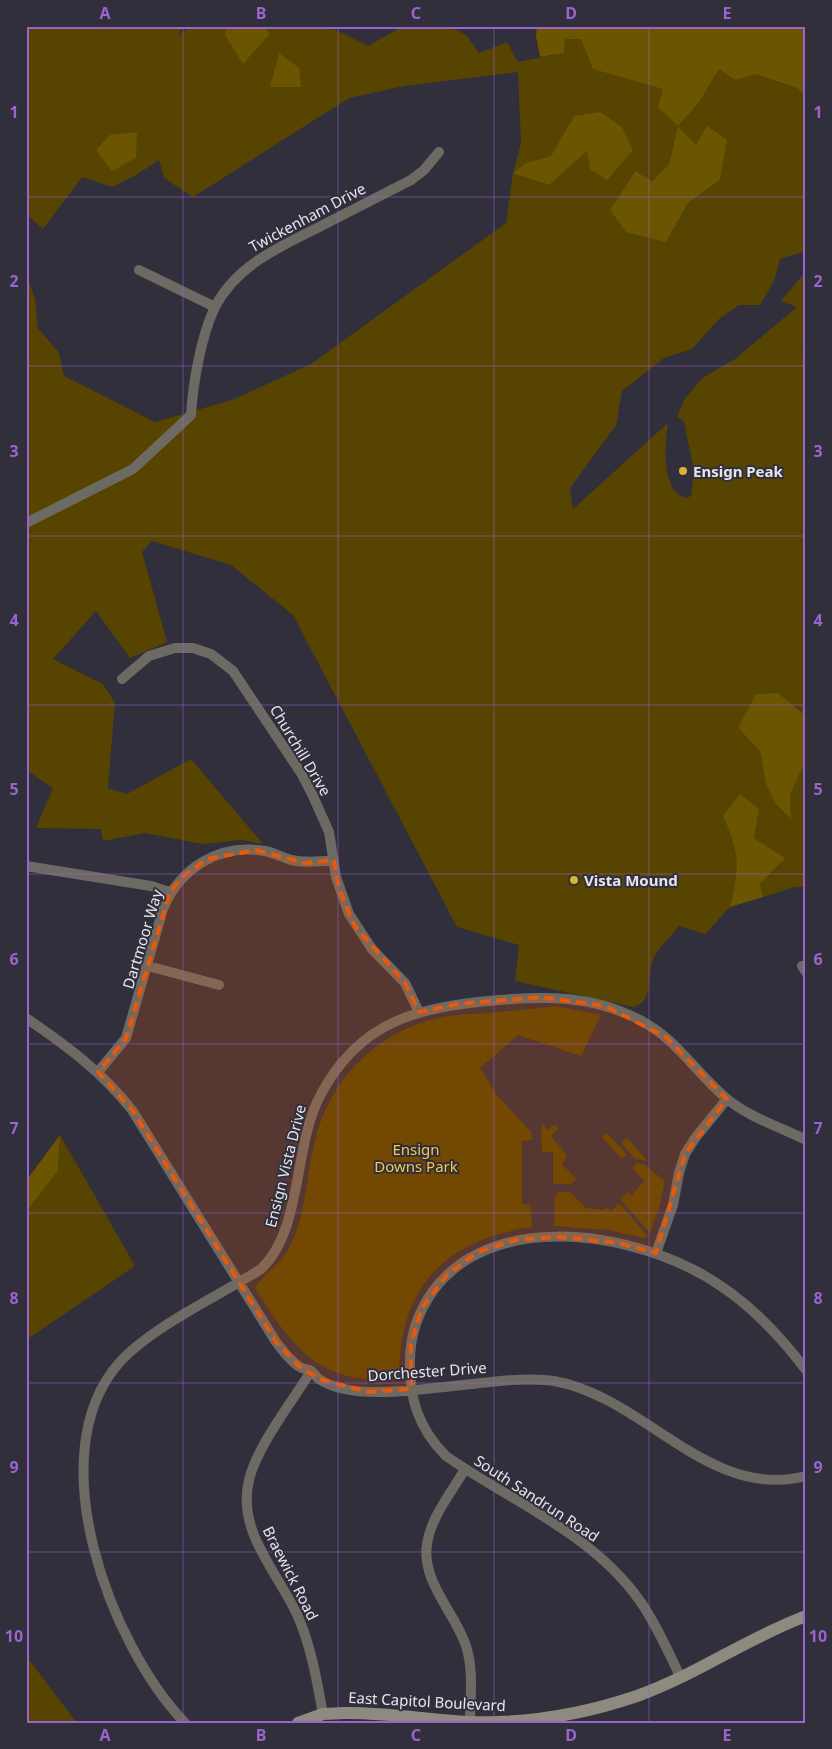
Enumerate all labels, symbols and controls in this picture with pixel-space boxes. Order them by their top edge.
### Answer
text: A [99,2,111,24]
text: B [256,2,266,24]
text: C [411,2,421,24]
text: D [565,2,577,24]
text: E [723,2,732,24]
text: 1 [9,101,19,123]
text: 1 [813,101,823,123]
street label: Twickenham Drive [245,178,369,256]
text: 2 [9,270,19,292]
text: 2 [813,270,823,292]
text: 3 [9,440,19,462]
text: 3 [813,440,823,462]
place label: Ensign Peak [693,461,784,481]
marker: Ensign Peak [677,465,689,477]
text: 4 [9,609,19,631]
text: 4 [813,609,823,631]
street label: Churchill Drive [266,701,336,799]
text: 5 [9,778,19,800]
text: 5 [813,778,823,800]
place label: Vista Mound [584,870,678,890]
marker: Vista Mound [568,874,580,886]
street label: Dartmoor Way [117,887,167,991]
text: 6 [9,948,19,970]
text: 6 [813,948,823,970]
street label: Ensign Vista Drive [260,1102,310,1230]
text: 7 [9,1117,19,1139]
text: 7 [813,1117,823,1139]
park label: Ensign Downs Park [374,1139,458,1176]
text: 8 [9,1287,19,1309]
text: 8 [813,1287,823,1309]
street label: Dorchester Drive [367,1357,487,1385]
street label: South Sandrun Road [471,1450,603,1546]
text: 9 [9,1456,19,1478]
text: 9 [813,1456,823,1478]
street label: Braewick Road [259,1523,323,1623]
text: 10 [5,1625,23,1647]
text: 10 [809,1625,827,1647]
street label: East Capitol Boulevard [348,1687,506,1715]
text: A [99,1724,111,1746]
text: B [256,1724,266,1746]
text: C [411,1724,421,1746]
text: D [565,1724,577,1746]
text: E [723,1724,732,1746]

